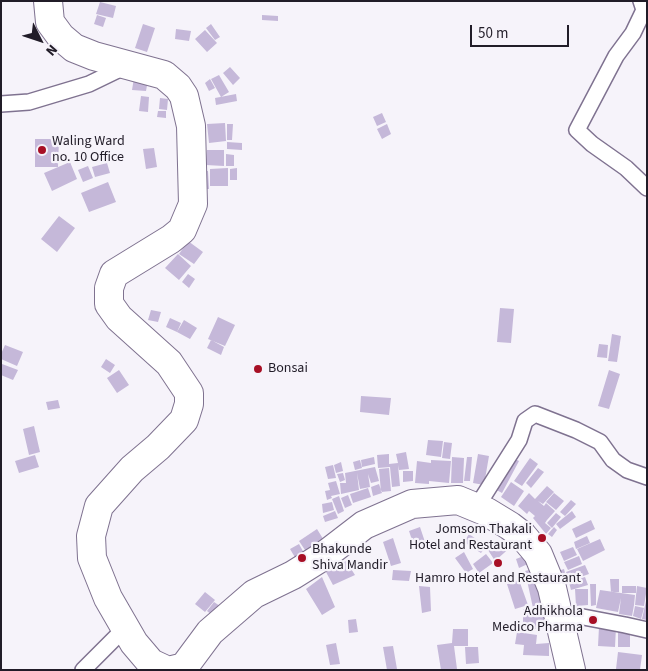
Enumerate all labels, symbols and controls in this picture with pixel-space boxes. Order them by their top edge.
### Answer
north arrow [15,15,65,65]
scale bar [473,15,572,47]
text: 50 m [478,23,508,44]
text: N [41,40,62,60]
place label: Waling Ward no. 10 Office [52,134,125,166]
marker: Waling Ward no. 10 Office [36,144,48,156]
place label: Bonsai [268,361,308,377]
marker: Bonsai [252,363,264,375]
place label: Jomsom Thakali Hotel and Restaurant [409,522,532,554]
marker: Jomsom Thakali Hotel and Restaurant [536,532,548,544]
place label: Bhakunde Shiva Mandir [312,542,388,574]
marker: Bhakunde Shiva Mandir [296,552,308,564]
marker: Hamro Hotel and Restaurant [492,557,504,569]
place label: Hamro Hotel and Restaurant [415,571,581,587]
place label: Adhikhola Medico Pharma [492,604,583,636]
marker: Adhikhola Medico Pharma [587,614,599,626]

